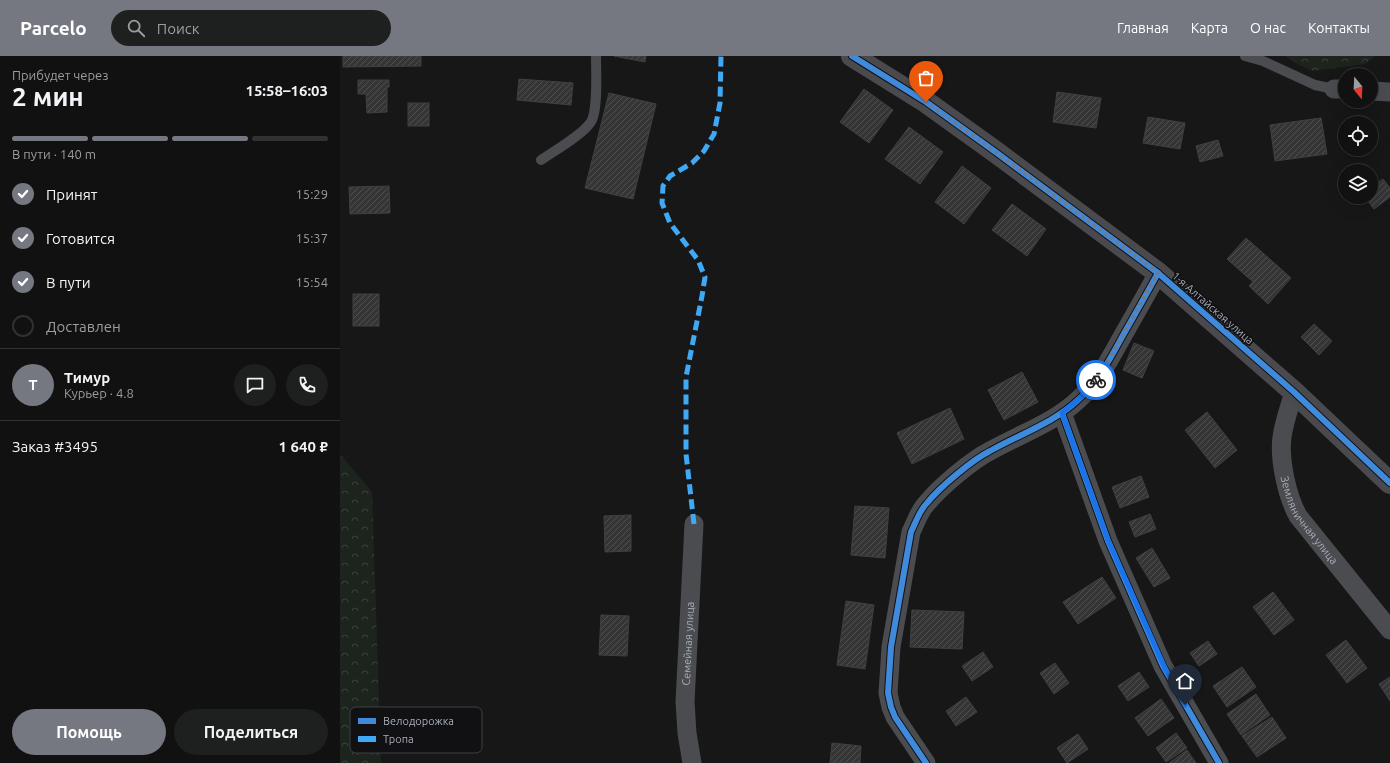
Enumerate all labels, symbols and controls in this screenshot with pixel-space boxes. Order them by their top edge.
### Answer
search box [111,10,391,46]
text: Parcelo [20,17,87,39]
icon: search [125,17,147,39]
text: Поиск [157,20,200,37]
text: Главная [1117,20,1169,36]
text: Карта [1191,20,1228,36]
text: О нас [1250,20,1286,36]
text: Контакты [1308,20,1370,36]
pin [909,61,943,102]
icon: bag [915,67,937,89]
text: Прибудет через [12,68,109,82]
north arrow [1338,68,1378,108]
map controls [1338,68,1378,204]
text: 2 мин [12,82,84,111]
text: 15:58–16:03 [245,82,328,99]
button: locate [1338,116,1378,156]
text: В пути · 140 m [12,147,96,161]
button: layers [1338,164,1378,204]
icon: check [12,183,34,205]
text: Принят [46,186,98,203]
text: 15:29 [295,187,328,201]
icon: check [12,227,34,249]
text: Готовится [46,230,115,247]
text: 15:37 [295,231,328,245]
street label: 1-я Алтайская улица [1170,269,1256,347]
icon: check [12,271,34,293]
text: В пути [46,274,91,291]
text: 15:54 [295,275,328,289]
text: Доставлен [46,318,121,335]
courier [1076,360,1116,400]
button: chat [234,364,276,406]
button: phone [286,364,328,406]
text: Тимур [64,369,110,386]
icon: bike [1085,369,1107,391]
text: Т [28,376,38,393]
text: Курьер · 4.8 [64,386,134,400]
text: Заказ #3495 [12,438,98,455]
text: 1 640 ₽ [279,438,328,455]
street label: Земляничная улица [1279,475,1340,566]
street label: Семейная улица [680,601,696,686]
pin [1168,664,1202,705]
icon: home [1174,670,1196,692]
legend [350,707,482,753]
button: Помощь [12,709,166,755]
button: Поделиться [174,709,328,755]
text: Велодорожка [383,715,454,727]
text: Тропа [383,733,414,745]

